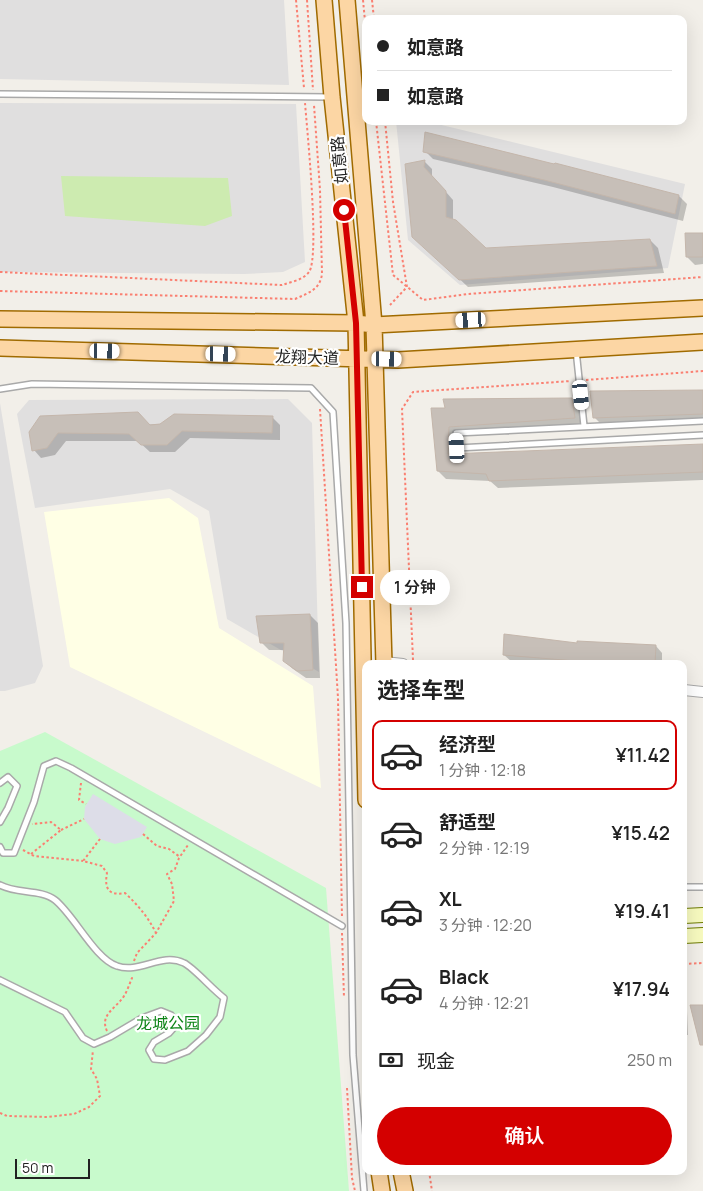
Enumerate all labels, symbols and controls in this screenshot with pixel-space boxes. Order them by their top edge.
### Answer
text: 如意路 [407,34,464,60]
text: 如意路 [407,83,464,109]
street label: 如意路 [326,135,352,185]
route start [333,199,355,221]
car [455,312,486,328]
car [89,343,120,359]
street label: 龙翔大道 [275,345,339,369]
car [205,346,236,362]
car [371,351,402,367]
car [571,379,590,411]
car [448,433,465,463]
callout: 1 分钟 [380,570,450,604]
route end [351,576,373,598]
text: 1 分钟 [394,576,436,598]
text: 选择车型 [377,675,465,705]
text: 经济型 [439,731,496,757]
icon: car [379,733,424,778]
text: ¥11.42 [615,742,670,768]
text: 1 分钟 · 12:18 [439,759,526,781]
text: 舒适型 [439,809,496,835]
icon: car [379,811,424,856]
text: ¥15.42 [612,820,670,846]
text: 2 分钟 · 12:19 [439,837,530,859]
text: XL [439,886,462,912]
icon: car [379,889,424,934]
text: ¥19.41 [614,898,670,924]
text: 3 分钟 · 12:20 [439,914,532,936]
text: Black [439,964,488,990]
icon: car [379,967,424,1012]
text: ¥17.94 [613,976,670,1002]
text: 4 分钟 · 12:21 [439,992,529,1014]
park label: 龙城公园 [136,1012,200,1034]
icon: cash [377,1046,405,1074]
text: 现金 [417,1048,455,1074]
text: 250 m [627,1049,672,1071]
button: 确认 [377,1107,672,1165]
scale bar [15,1156,90,1179]
text: 50 m [22,1158,53,1177]

